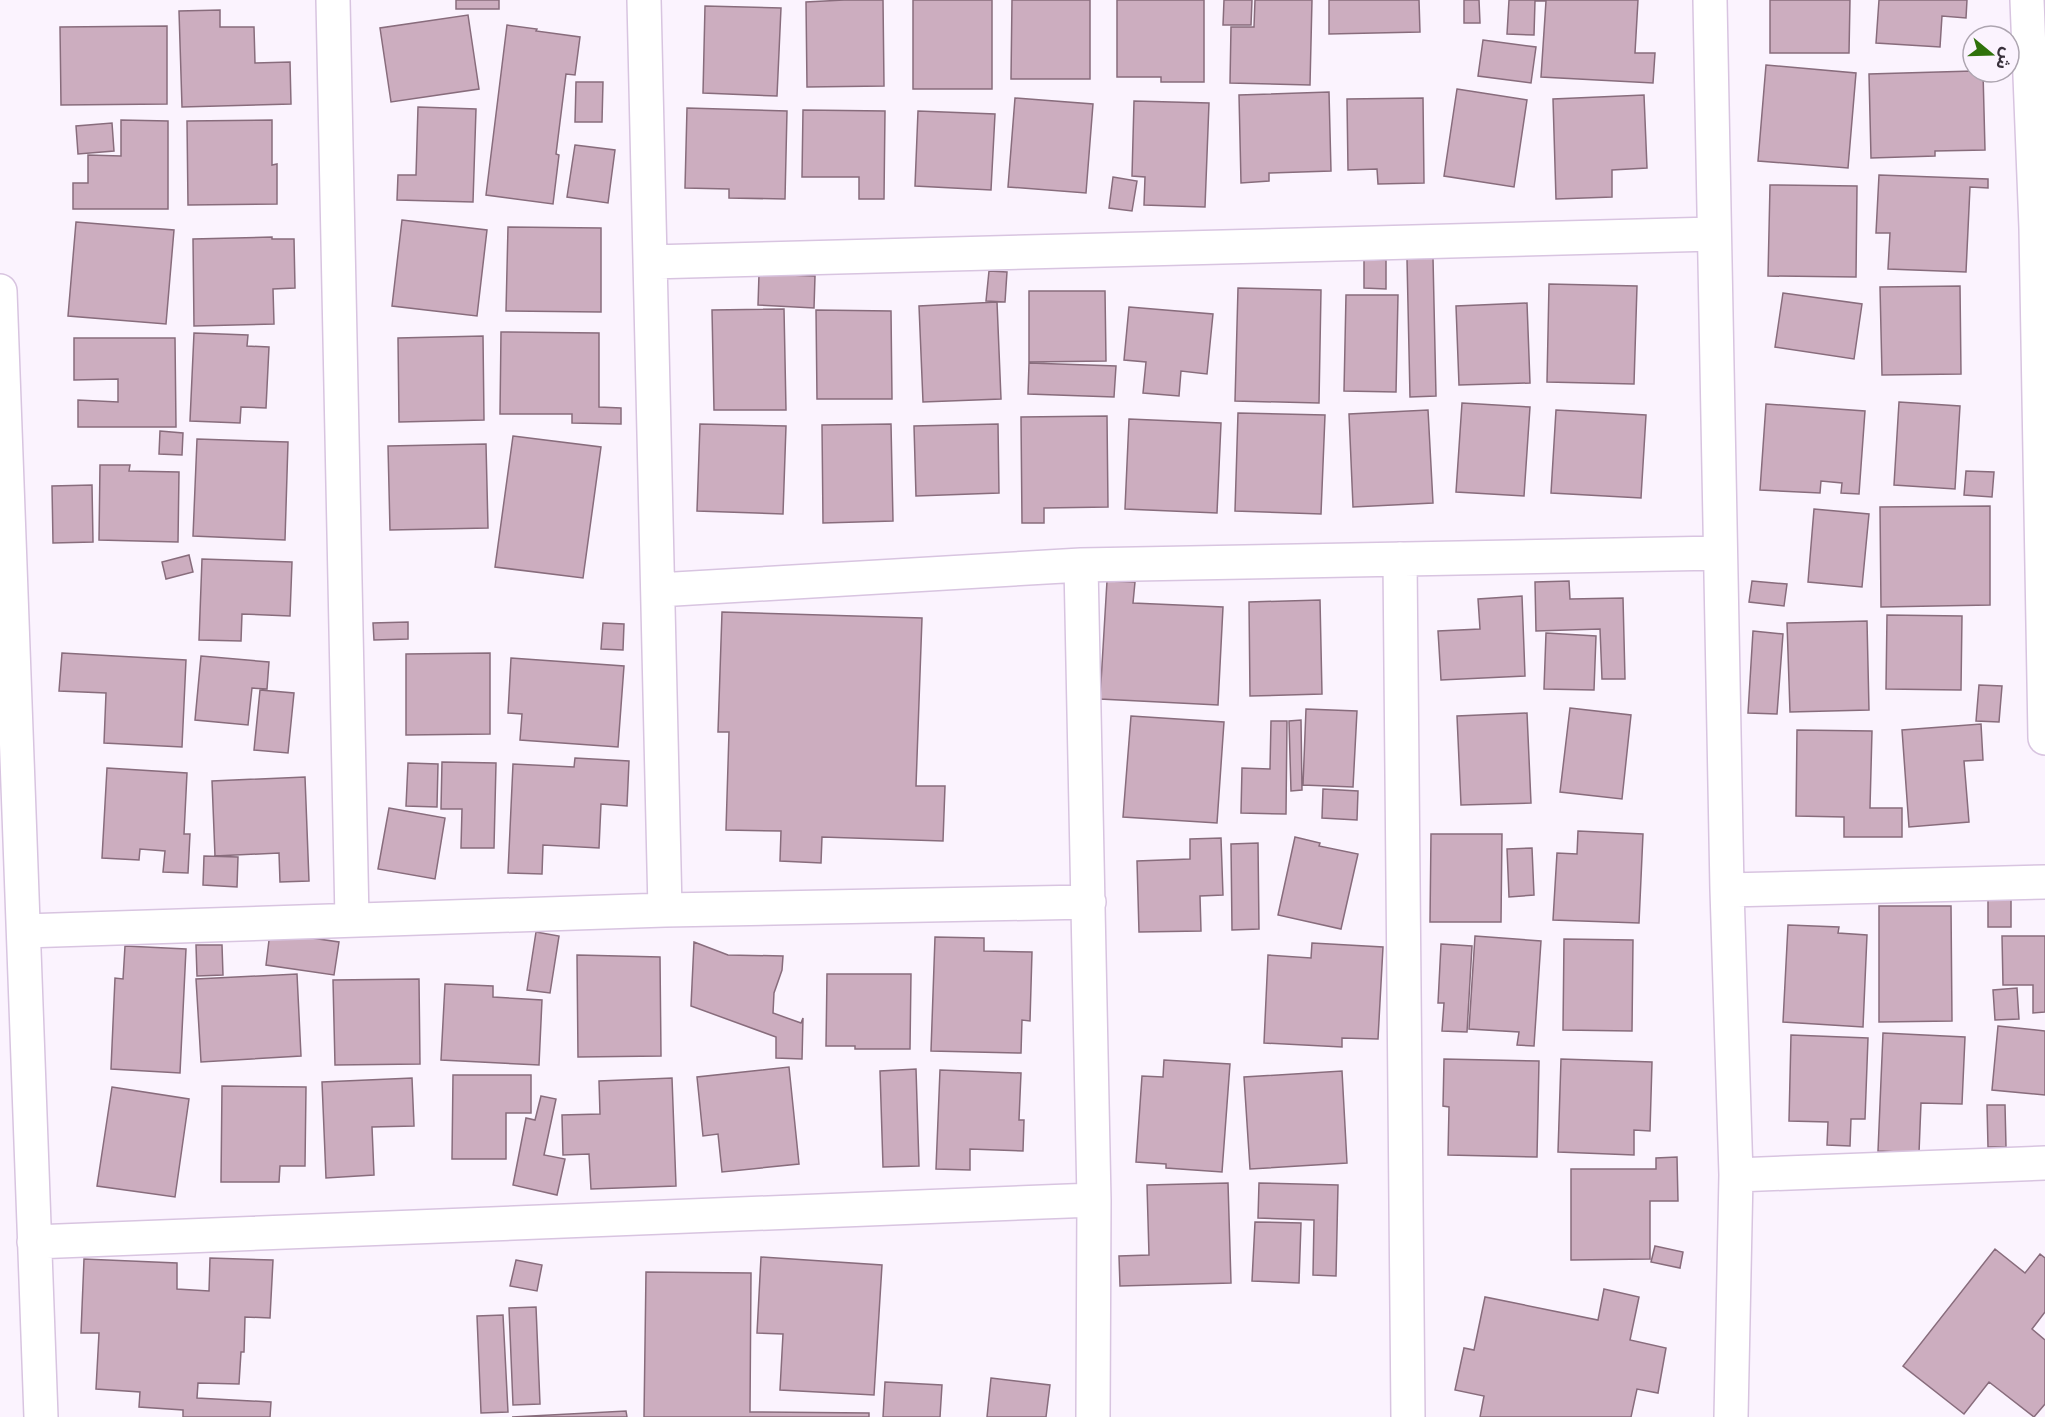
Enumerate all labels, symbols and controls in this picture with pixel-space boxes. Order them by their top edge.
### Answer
north arrow [1961,24,2021,84]
text: ش [1991,45,2016,72]

